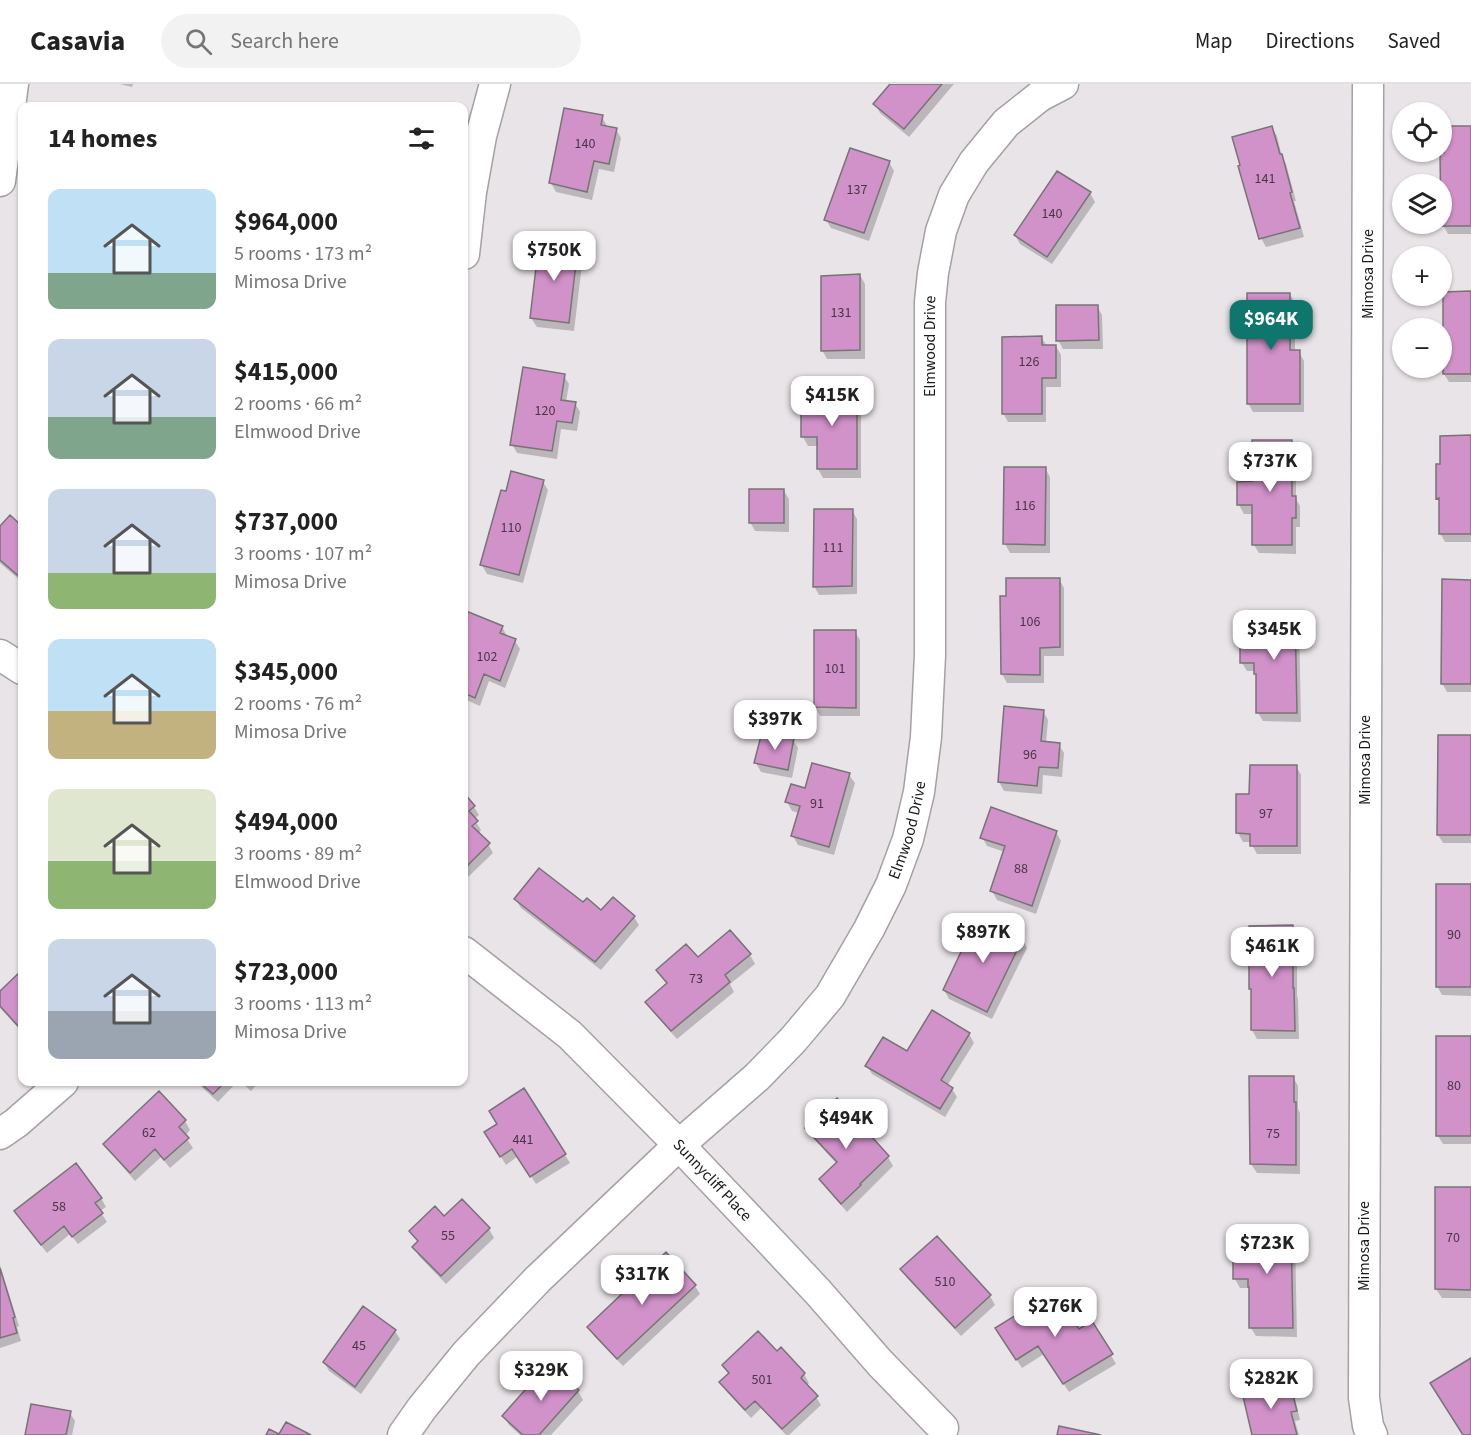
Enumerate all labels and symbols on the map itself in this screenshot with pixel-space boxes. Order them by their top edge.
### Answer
house number: 140 [575,134,595,154]
house number: 141 [1255,169,1275,189]
house number: 137 [847,180,867,200]
house number: 140 [1042,204,1062,224]
street label: Mimosa Drive [1357,229,1379,319]
pin: $750K [512,231,596,282]
street label: Elmwood Drive [919,294,942,397]
pin: $964K [1229,300,1313,351]
house number: 131 [831,303,851,323]
house number: 126 [1019,352,1039,372]
pin: $415K [790,376,874,427]
house number: 120 [535,401,555,421]
pin: $737K [1228,442,1312,493]
house number: 116 [1015,496,1035,516]
house number: 110 [501,518,521,538]
house number: 111 [823,538,843,558]
pin: $345K [1232,610,1316,661]
house number: 106 [1020,612,1040,632]
house number: 102 [477,647,497,667]
house number: 101 [825,659,845,679]
pin: $397K [733,700,817,751]
street label: Mimosa Drive [1354,715,1376,805]
house number: 96 [1023,745,1037,765]
street label: Elmwood Drive [883,780,931,882]
house number: 91 [810,794,824,814]
house number: 97 [1259,804,1273,824]
house number: 88 [1014,859,1028,879]
pin: $897K [941,913,1025,964]
house number: 90 [1447,925,1461,945]
pin: $461K [1230,927,1314,978]
house number: 73 [689,969,703,989]
house number: 80 [1447,1076,1461,1096]
pin: $494K [804,1099,888,1150]
house number: 62 [142,1123,156,1143]
house number: 75 [1266,1124,1280,1144]
house number: 441 [513,1130,533,1150]
street label: Sunnycliff Place [668,1134,757,1226]
house number: 58 [52,1197,66,1217]
street label: Mimosa Drive [1353,1201,1375,1291]
pin: $723K [1225,1224,1309,1275]
house number: 55 [441,1226,455,1246]
house number: 70 [1446,1228,1460,1248]
pin: $317K [600,1255,684,1306]
house number: 510 [935,1272,955,1292]
pin: $276K [1013,1287,1097,1338]
house number: 45 [352,1336,366,1356]
pin: $329K [499,1351,583,1402]
pin: $282K [1229,1359,1313,1410]
house number: 501 [752,1370,772,1390]

